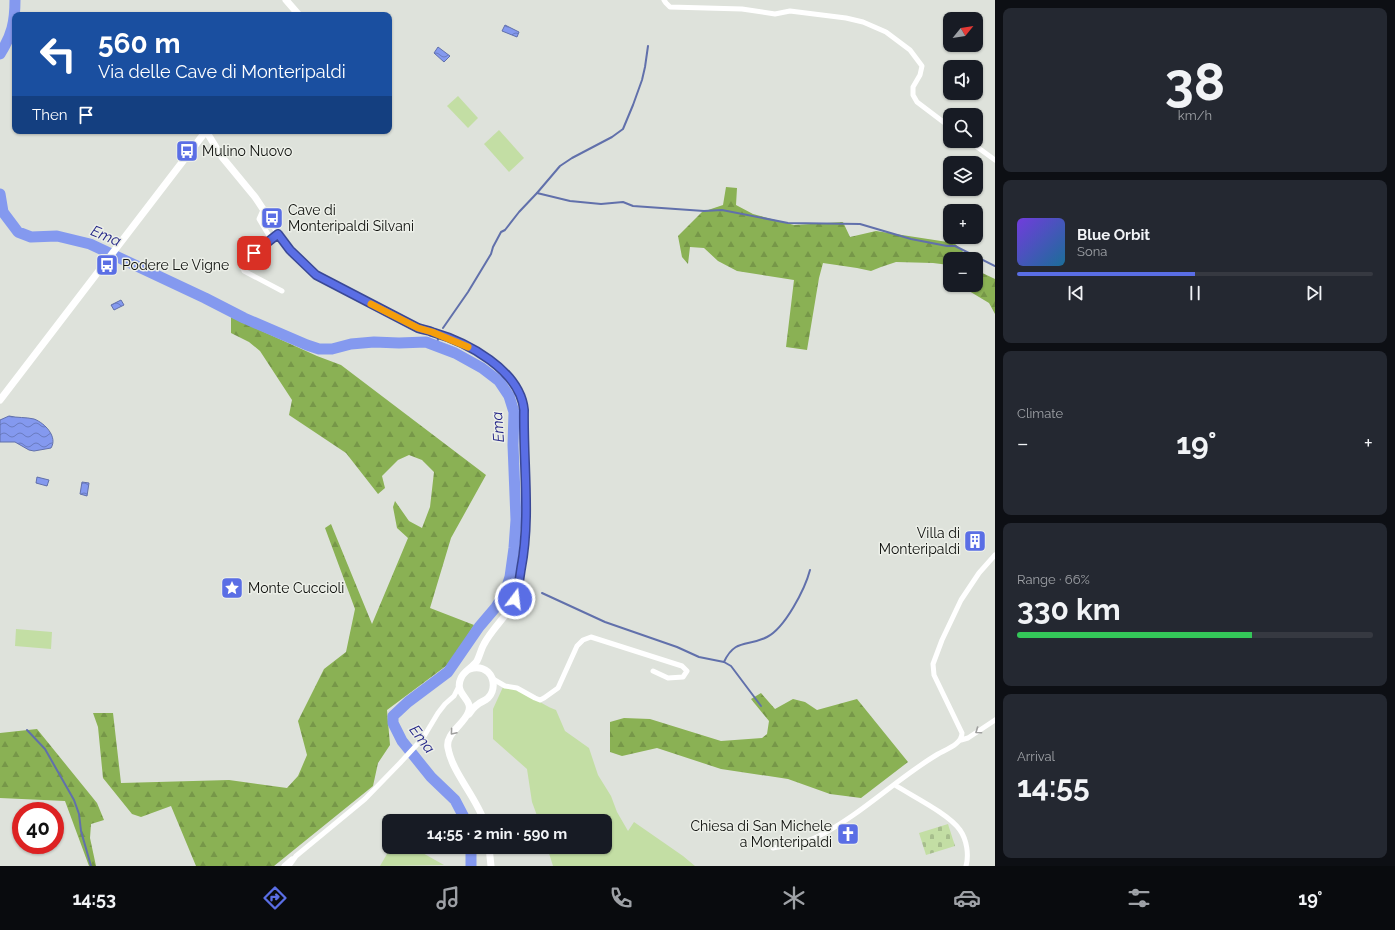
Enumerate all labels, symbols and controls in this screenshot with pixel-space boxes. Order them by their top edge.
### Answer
north arrow [943,12,983,52]
map controls [943,12,983,292]
text: 560 m [98,27,181,60]
icon: left [32,28,84,80]
text: 38 [1165,51,1225,112]
button: sound [943,60,983,100]
text: Via delle Cave di Monteripaldi [98,61,346,82]
icon: arrive [75,104,97,126]
text: Then [32,106,67,124]
button: search [943,108,983,148]
text: km/h [1178,108,1212,123]
bus stop icon: Mulino Nuovo [174,138,200,164]
place label: Mulino Nuovo [202,143,292,159]
button: layers [943,156,983,196]
place label: Cave di Monteripaldi Silvani [288,202,414,234]
button: + [943,204,983,244]
bus stop icon: Cave di Monteripaldi Silvani [259,205,285,231]
water label: Ema [88,222,124,250]
text: Blue Orbit [1077,226,1150,244]
pin [237,236,271,270]
icon: arrive [243,242,265,264]
text: Sona [1077,244,1107,259]
bus stop icon: Podere Le Vigne [94,252,120,278]
button: − [943,252,983,292]
place label: Podere Le Vigne [122,257,229,273]
icon: previous [1065,282,1087,304]
icon: pause [1184,282,1206,304]
icon: next [1303,282,1325,304]
text: Climate [1017,406,1063,421]
water label: Ema [488,411,508,443]
text: 19° [1176,426,1216,461]
text: − [1017,430,1029,456]
text: + [1364,430,1373,456]
place label: Villa di Monteripaldi [879,525,960,557]
building icon: Villa di Monteripaldi [962,528,988,554]
text: Range · 66% [1017,572,1090,587]
place icon: Monte Cuccioli [219,575,245,601]
position arrow [494,578,536,620]
place label: Monte Cuccioli [248,580,344,596]
text: 330 km [1017,592,1121,627]
water label: Ema [406,721,438,757]
one-way arrow [976,726,983,733]
one-way arrow [451,728,458,735]
text: Arrival [1017,749,1055,764]
text: 14:55 [1017,769,1090,804]
speed limit sign: 40 [12,802,64,854]
place label: Chiesa di San Michele a Monteripaldi [690,818,832,850]
church icon: Chiesa di San Michele a Monteripaldi [835,821,861,847]
text: 14:55 · 2 min · 590 m [427,825,567,843]
icon: directions [261,884,289,912]
icon: music [434,884,462,912]
icon: phone [607,884,635,912]
icon: climate [780,884,808,912]
icon: car [953,884,981,912]
icon: filters [1125,884,1153,912]
text: 14:53 [72,888,116,909]
text: 19° [1298,888,1322,909]

